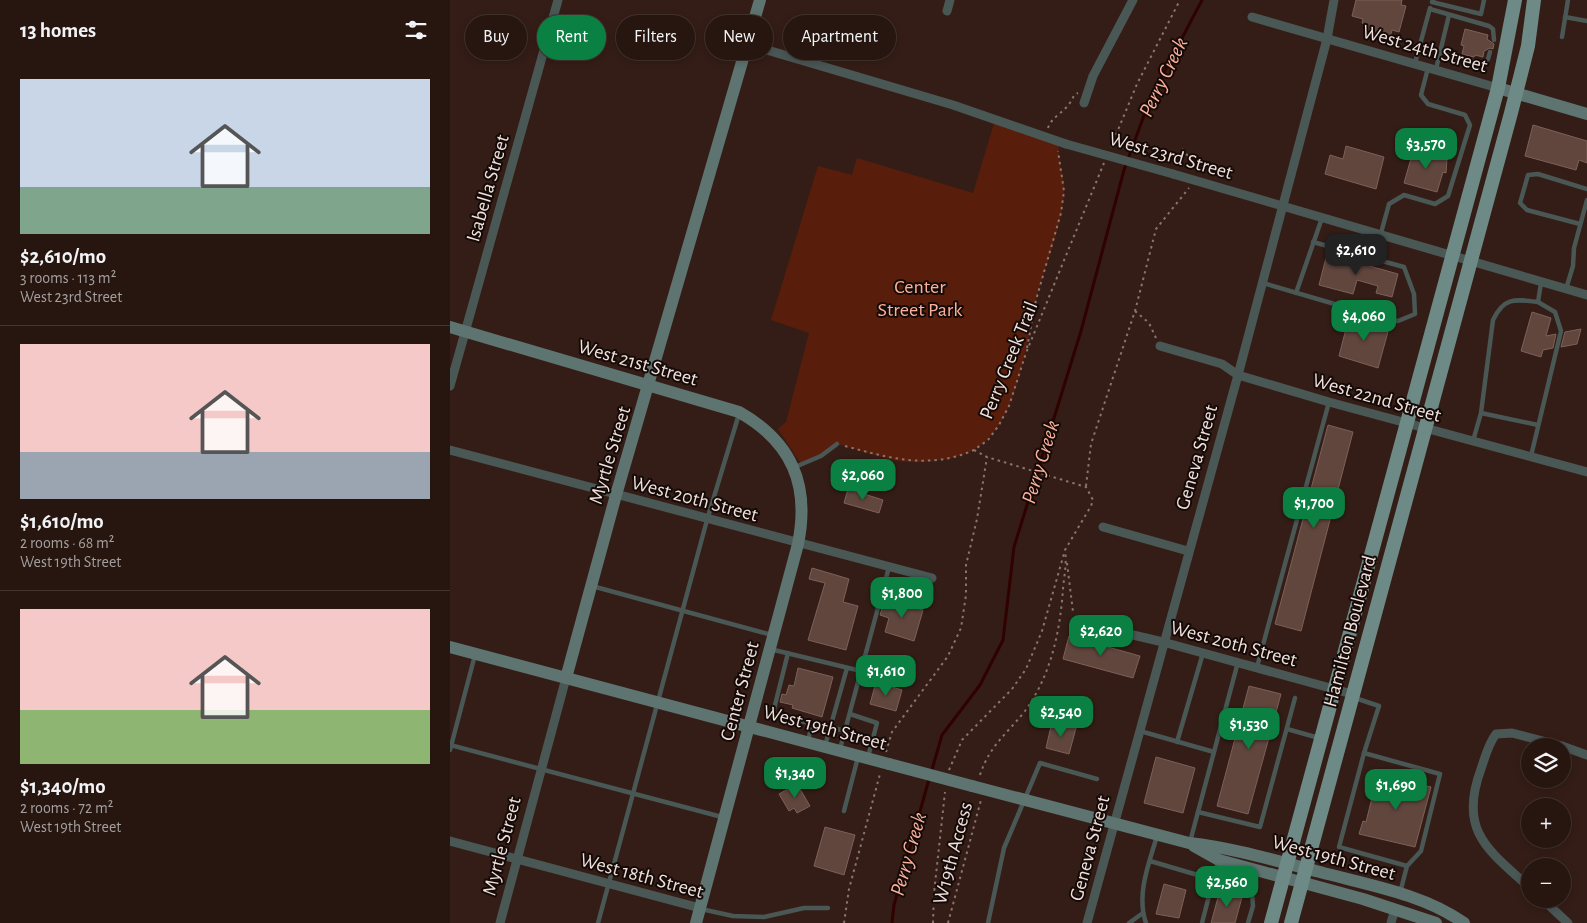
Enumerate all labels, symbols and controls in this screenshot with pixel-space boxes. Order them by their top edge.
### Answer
chip: Buy [465,15,527,60]
chip: Rent [537,15,606,60]
chip: Filters [616,15,695,60]
chip: New [705,15,773,60]
chip: Apartment [783,15,896,60]
icon: filters [402,16,430,44]
text: 13 homes [20,20,96,41]
street label: West 24th Street [1360,22,1490,77]
water label: Perry Creek [1135,34,1192,120]
icon: home [180,111,270,201]
pin: $3,570 [1385,128,1467,170]
street label: West 23rd Street [1107,129,1235,183]
street label: Isabella Street [463,132,513,244]
text: $3,570 [1406,136,1446,152]
pin: $2,610 [1315,234,1397,276]
text: $2,610 [1336,242,1376,258]
text: $2,610/mo [20,246,106,267]
text: 3 rooms · 113 m² [20,270,116,286]
park label: Center Street Park [878,277,962,320]
text: West 23rd Street [20,289,122,305]
street label: Perry Creek Trail [976,299,1042,422]
pin: $4,060 [1323,300,1405,342]
text: $4,060 [1342,308,1386,324]
street label: West 21st Street [576,336,700,390]
street label: West 22nd Street [1310,370,1444,426]
icon: home [180,377,270,467]
street label: Geneva Street [1172,402,1222,512]
street label: Myrtle Street [586,403,635,507]
water label: Perry Creek [1018,418,1063,506]
pin: $2,060 [822,458,904,501]
text: $2,060 [842,467,884,483]
street label: West 20th Street [629,472,761,526]
pin: $1,700 [1273,486,1355,529]
text: $1,700 [1294,495,1334,511]
text: $1,610/mo [20,511,104,532]
text: 2 rooms · 68 m² [20,535,114,551]
street label: Hamilton Boulevard [1320,553,1380,709]
text: West 19th Street [20,554,121,570]
pin: $1,800 [861,576,943,619]
text: $1,800 [881,585,923,601]
pin: $2,620 [1060,614,1142,657]
street label: West 20th Street [1168,617,1300,671]
text: $2,620 [1080,623,1122,639]
street label: Center Street [717,639,763,743]
icon: home [180,642,270,732]
pin: $1,610 [845,654,927,697]
text: $1,610 [867,663,905,679]
pin: $2,540 [1020,696,1102,738]
street label: West 19th Street [761,702,889,754]
text: $2,540 [1040,704,1082,720]
pin: $1,530 [1208,708,1290,750]
text: $1,530 [1230,716,1268,732]
map controls [1521,738,1571,908]
button: layers [1521,738,1571,788]
pin: $1,340 [754,756,836,799]
text: $1,340 [775,765,815,781]
pin: $1,690 [1355,768,1437,811]
text: $1,340/mo [20,776,106,797]
text: $1,690 [1376,777,1416,793]
street label: Geneva Street [1066,793,1114,903]
street label: Myrtle Street [479,794,525,898]
button: + [1521,798,1571,848]
text: 2 rooms · 72 m² [20,800,113,816]
street label: W19th Access [930,800,976,906]
water label: Perry Creek [887,810,930,898]
text: West 19th Street [20,819,121,835]
street label: West 19th Street [1270,832,1398,884]
street label: West 18th Street [578,850,706,902]
button: − [1521,858,1571,908]
pin: $2,560 [1186,866,1268,908]
text: $2,560 [1206,874,1248,890]

